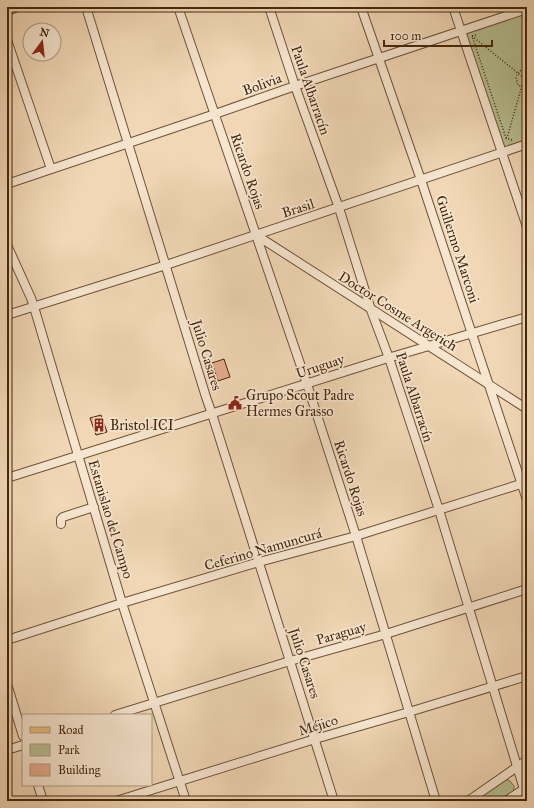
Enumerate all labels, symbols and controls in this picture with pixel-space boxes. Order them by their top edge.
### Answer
north arrow [22,22,62,62]
scale bar [384,22,492,48]
text: N [38,25,51,40]
text: 100 m [390,29,421,43]
street label: Paula Albarracín [287,43,334,138]
street label: Bolivia [240,70,284,99]
street label: Ricardo Rojas [227,131,268,211]
street label: Guillermo Marconi [432,193,483,305]
street label: Brasil [280,195,317,222]
street label: Doctor Cosme Argerich [335,268,460,355]
street label: Julio Casares [186,316,225,393]
street label: Paula Albarracín [392,350,437,445]
street label: Uruguay [294,351,347,382]
place label: Grupo Scout Padre Hermes Grasso [246,387,355,420]
public building icon: Grupo Scout Padre Hermes Grasso [227,395,243,411]
building icon: Bristol ICI [91,417,107,433]
place label: Bristol ICI [110,417,174,434]
street label: Ricardo Rojas [330,438,371,518]
street label: Estanislao del Campo [84,458,137,581]
street label: Ceferino Namuncurá [202,525,324,574]
street label: Paraguay [314,618,369,649]
street label: Julio Casares [284,624,324,701]
street label: Méjico [296,711,340,740]
legend [22,714,152,786]
text: Road [58,723,84,737]
text: Park [58,743,80,757]
text: Building [58,763,101,778]

